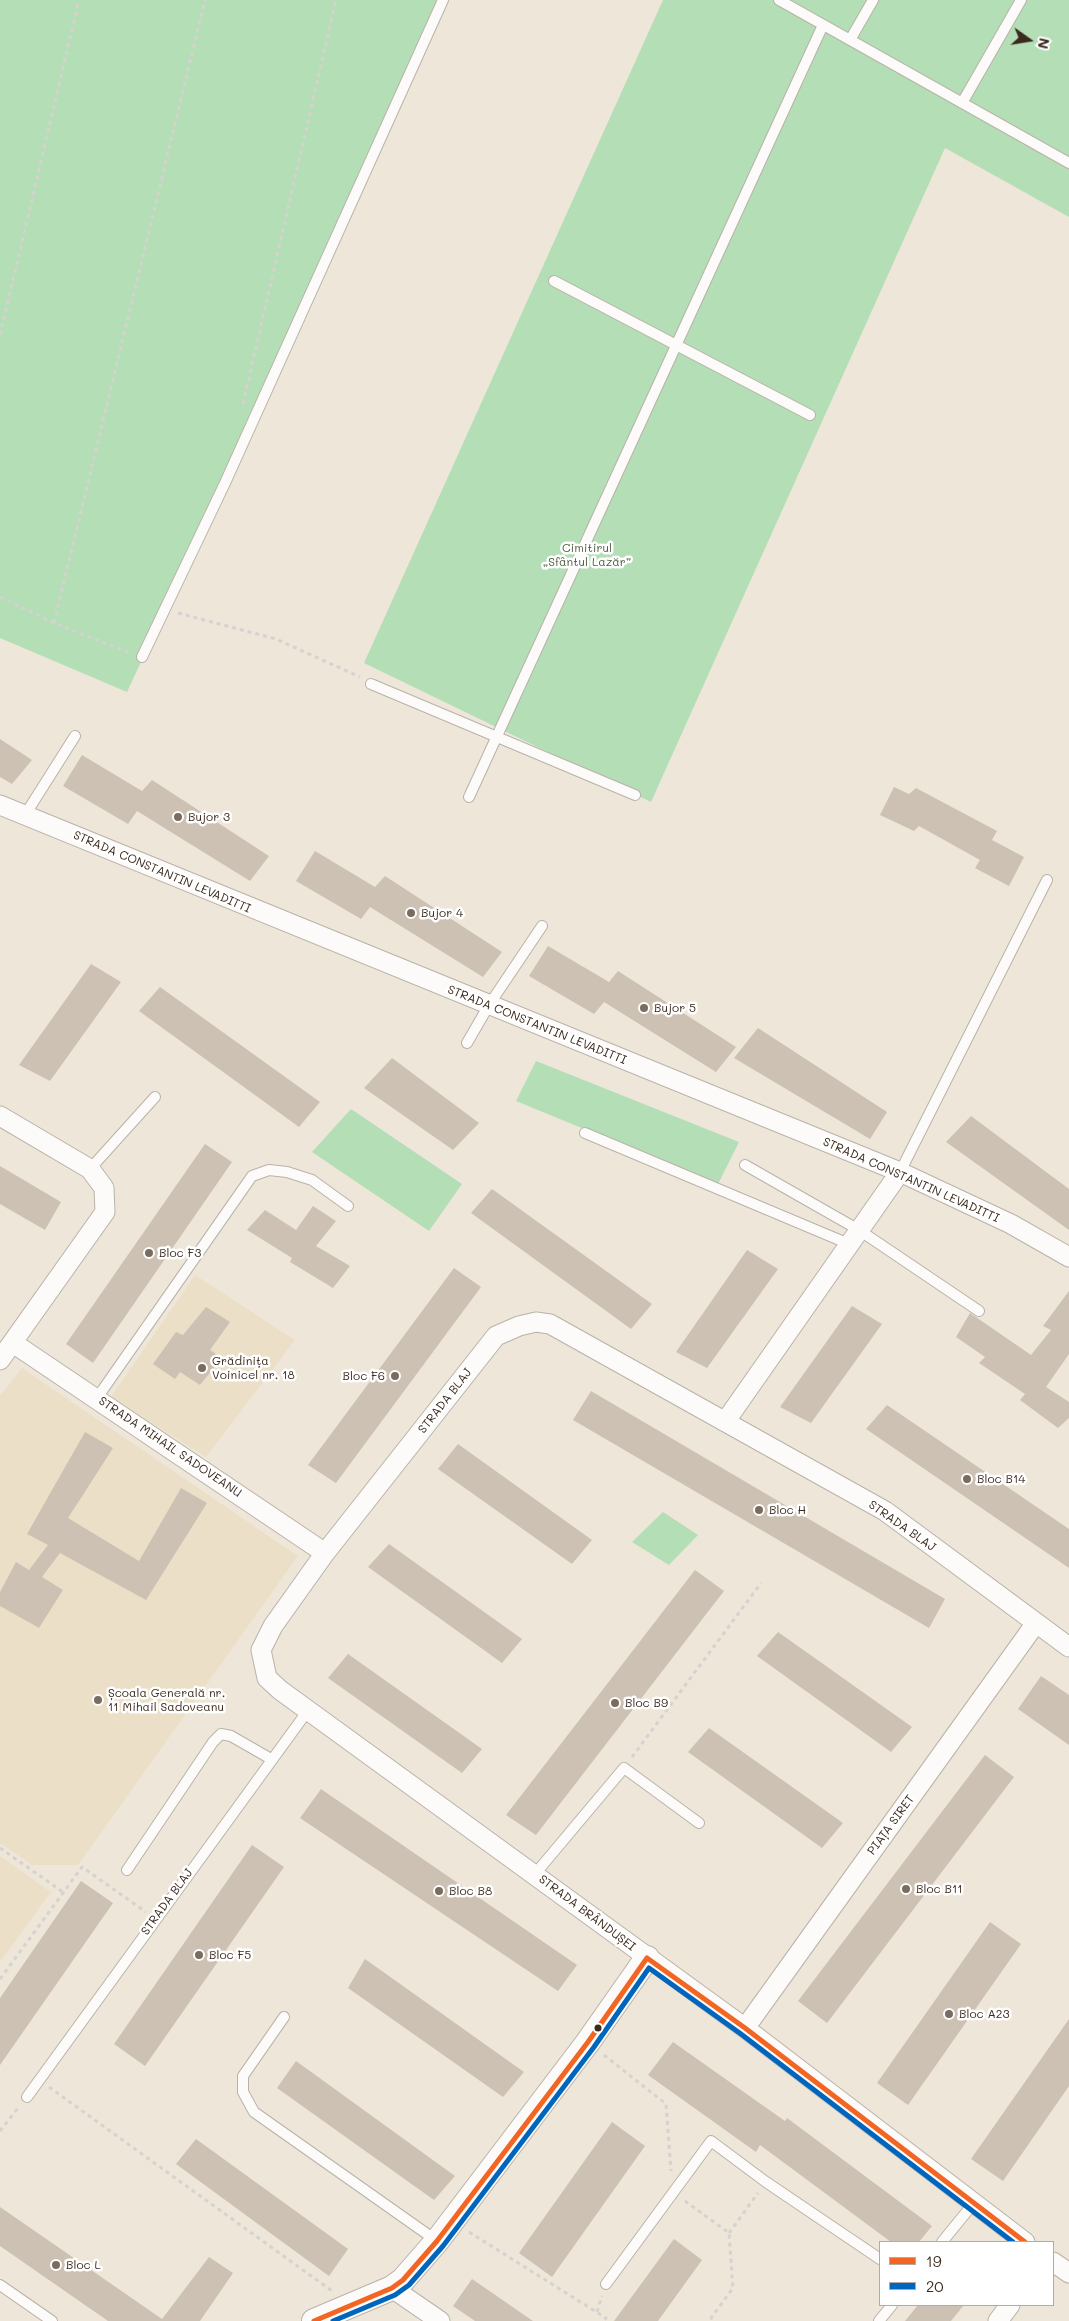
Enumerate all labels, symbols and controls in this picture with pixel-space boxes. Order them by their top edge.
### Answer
north arrow [1004,15,1054,65]
text: N [1034,36,1055,51]
park label: Cimitirul „Sfântul Lazăr” [543,541,631,569]
place label: Bujor 3 [188,810,230,824]
marker: Bujor 3 [172,811,184,823]
street label: STRADA CONSTANTIN LEVADITTI [71,828,253,916]
place label: Bujor 4 [421,906,463,920]
marker: Bujor 4 [405,907,417,919]
street label: STRADA CONSTANTIN LEVADITTI [446,982,628,1068]
place label: Bujor 5 [654,1001,696,1015]
marker: Bujor 5 [638,1002,650,1014]
street label: STRADA CONSTANTIN LEVADITTI [821,1134,1001,1226]
place label: Bloc F3 [159,1246,201,1260]
marker: Bloc F3 [143,1247,155,1259]
place label: Grădinița Voinicel nr. 18 [212,1354,295,1382]
marker: Grădinița Voinicel nr. 18 [196,1362,208,1374]
street label: STRADA BLAJ [415,1366,475,1436]
place label: Bloc F6 [343,1369,385,1383]
marker: Bloc F6 [389,1370,401,1382]
street label: STRADA MIHAIL SADOVEANU [96,1394,244,1500]
place label: Bloc B14 [977,1472,1025,1486]
marker: Bloc B14 [961,1473,973,1485]
street label: STRADA BLAJ [866,1498,938,1554]
place label: Bloc H [769,1503,806,1517]
marker: Bloc H [753,1504,765,1516]
place label: Școala Generală nr. 11 Mihail Sadoveanu [108,1686,225,1714]
marker: Școala Generală nr. 11 Mihail Sadoveanu [92,1694,104,1706]
place label: Bloc B9 [625,1696,668,1710]
marker: Bloc B9 [609,1697,621,1709]
street label: PIAȚA SIRET [864,1792,918,1858]
street label: STRADA BLAJ [138,1866,196,1938]
street label: STRADA BRÂNDUȘEI [536,1872,638,1954]
place label: Bloc B11 [916,1882,963,1896]
marker: Bloc B11 [900,1883,912,1895]
place label: Bloc B8 [449,1884,492,1898]
marker: Bloc B8 [433,1885,445,1897]
place label: Bloc F5 [209,1948,251,1962]
marker: Bloc F5 [193,1949,205,1961]
place label: Bloc A23 [959,2007,1009,2021]
marker: Bloc A23 [943,2008,955,2020]
unlabelled marker [593,2023,603,2033]
legend [879,2241,1054,2306]
text: 19 [926,2251,942,2271]
place label: Bloc L [66,2258,101,2272]
marker: Bloc L [50,2259,62,2271]
text: 20 [926,2276,944,2296]

